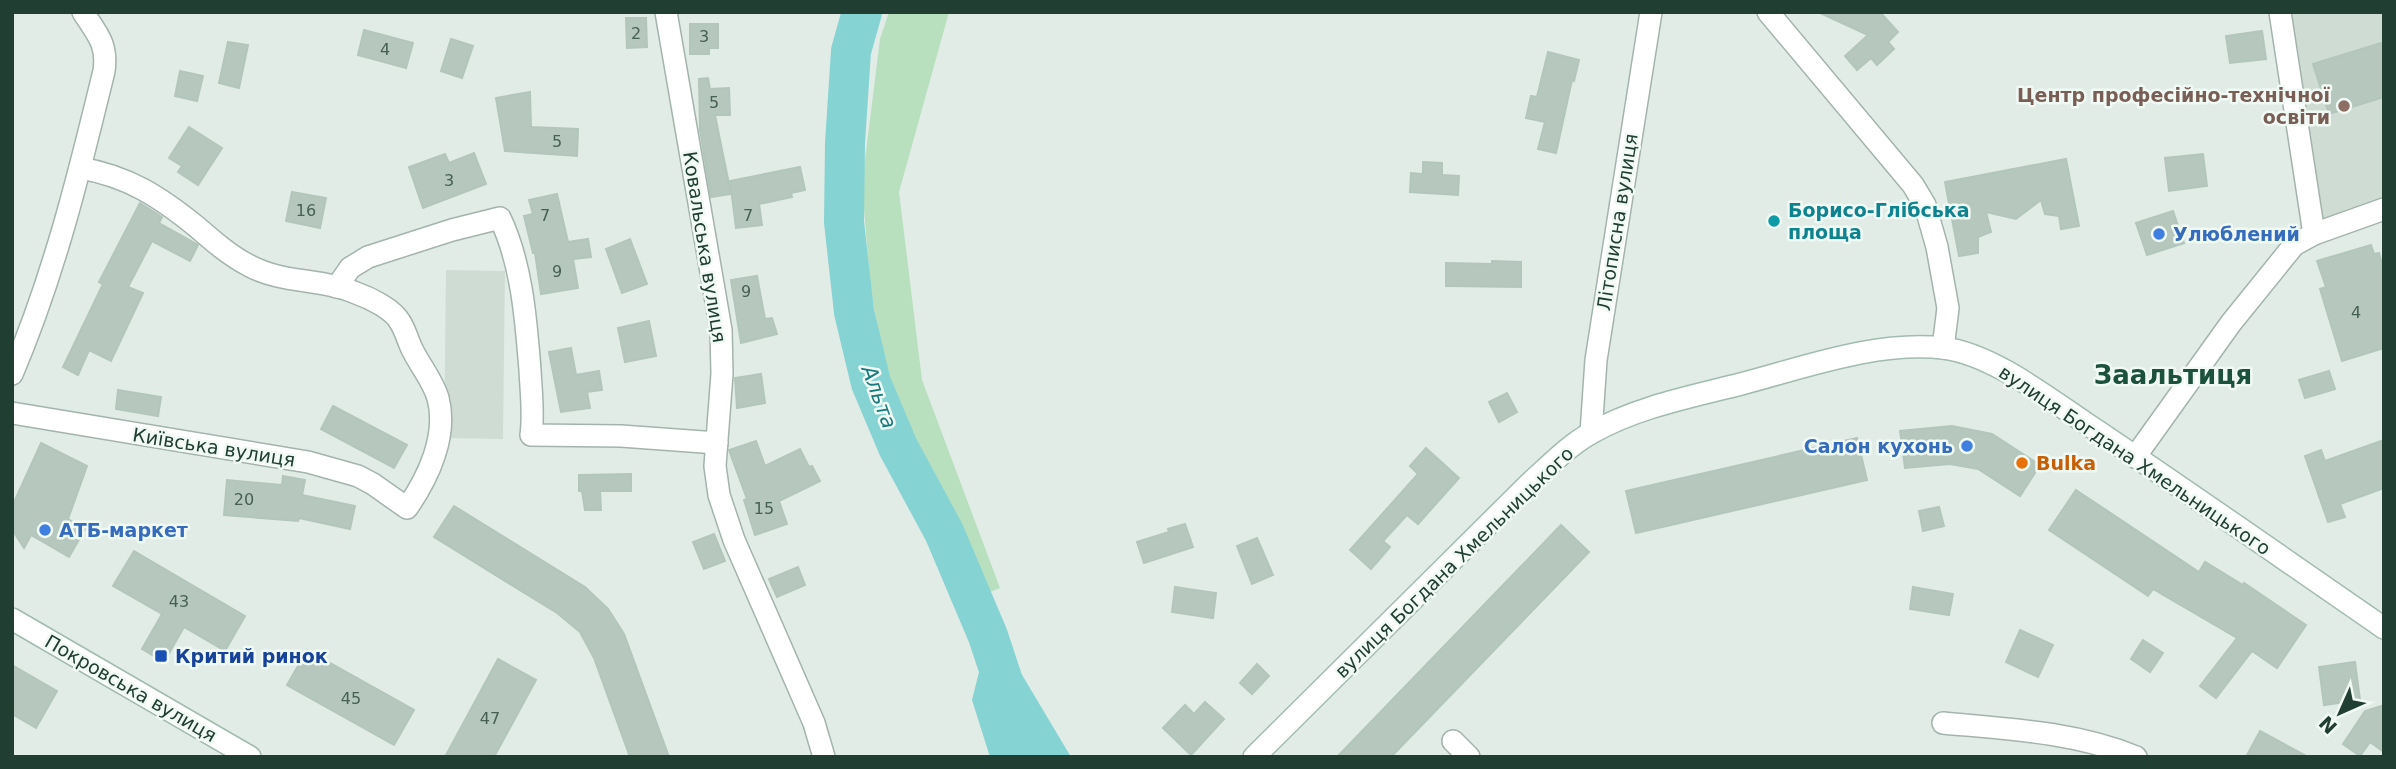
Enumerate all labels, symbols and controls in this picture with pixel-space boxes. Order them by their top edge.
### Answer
house number: 2 [631,24,641,43]
house number: 3 [699,27,709,46]
house number: 4 [380,40,390,59]
place label: Центр професійно-технічної освіти [2017,84,2330,128]
house number: 5 [709,93,719,112]
marker: Центр професійно-технічної освіти [2336,98,2352,114]
house number: 5 [552,132,562,151]
street label: Літописна вулиця [1592,132,1642,312]
street label: Ковальська вулиця [679,150,731,344]
house number: 3 [444,171,454,190]
place label: Борисо-Глібська площа [1788,199,1969,243]
house number: 16 [296,201,316,220]
house number: 7 [540,206,550,225]
house number: 7 [743,206,753,225]
marker: Борисо-Глібська площа [1766,213,1782,229]
place label: Улюблений [2173,223,2300,245]
marker: Улюблений [2151,226,2167,242]
house number: 9 [552,262,562,281]
house number: 9 [741,282,751,301]
house number: 4 [2351,303,2361,322]
water label: Альта [856,360,901,432]
district label: Заальтиця [2094,360,2252,390]
street label: вулиця Богдана Хмельницького [1995,361,2275,559]
street label: Київська вулиця [131,423,297,471]
place label: Салон кухонь [1804,435,1953,457]
marker: Салон кухонь [1959,438,1975,454]
street label: вулиця Богдана Хмельницького [1330,442,1578,682]
place label: Bulka [2036,452,2096,474]
marker: Bulka [2014,455,2030,471]
house number: 20 [234,490,254,509]
house number: 15 [754,499,774,518]
place label: АТБ-маркет [59,519,188,541]
marker: АТБ-маркет [37,522,53,538]
house number: 43 [169,592,189,611]
street label: Покровська вулиця [41,630,221,746]
place label: Критий ринок [175,645,328,667]
marker: Критий ринок [153,648,169,664]
north arrow [2305,678,2375,748]
house number: 45 [341,689,361,708]
house number: 47 [480,709,500,728]
text: N [2315,712,2341,738]

